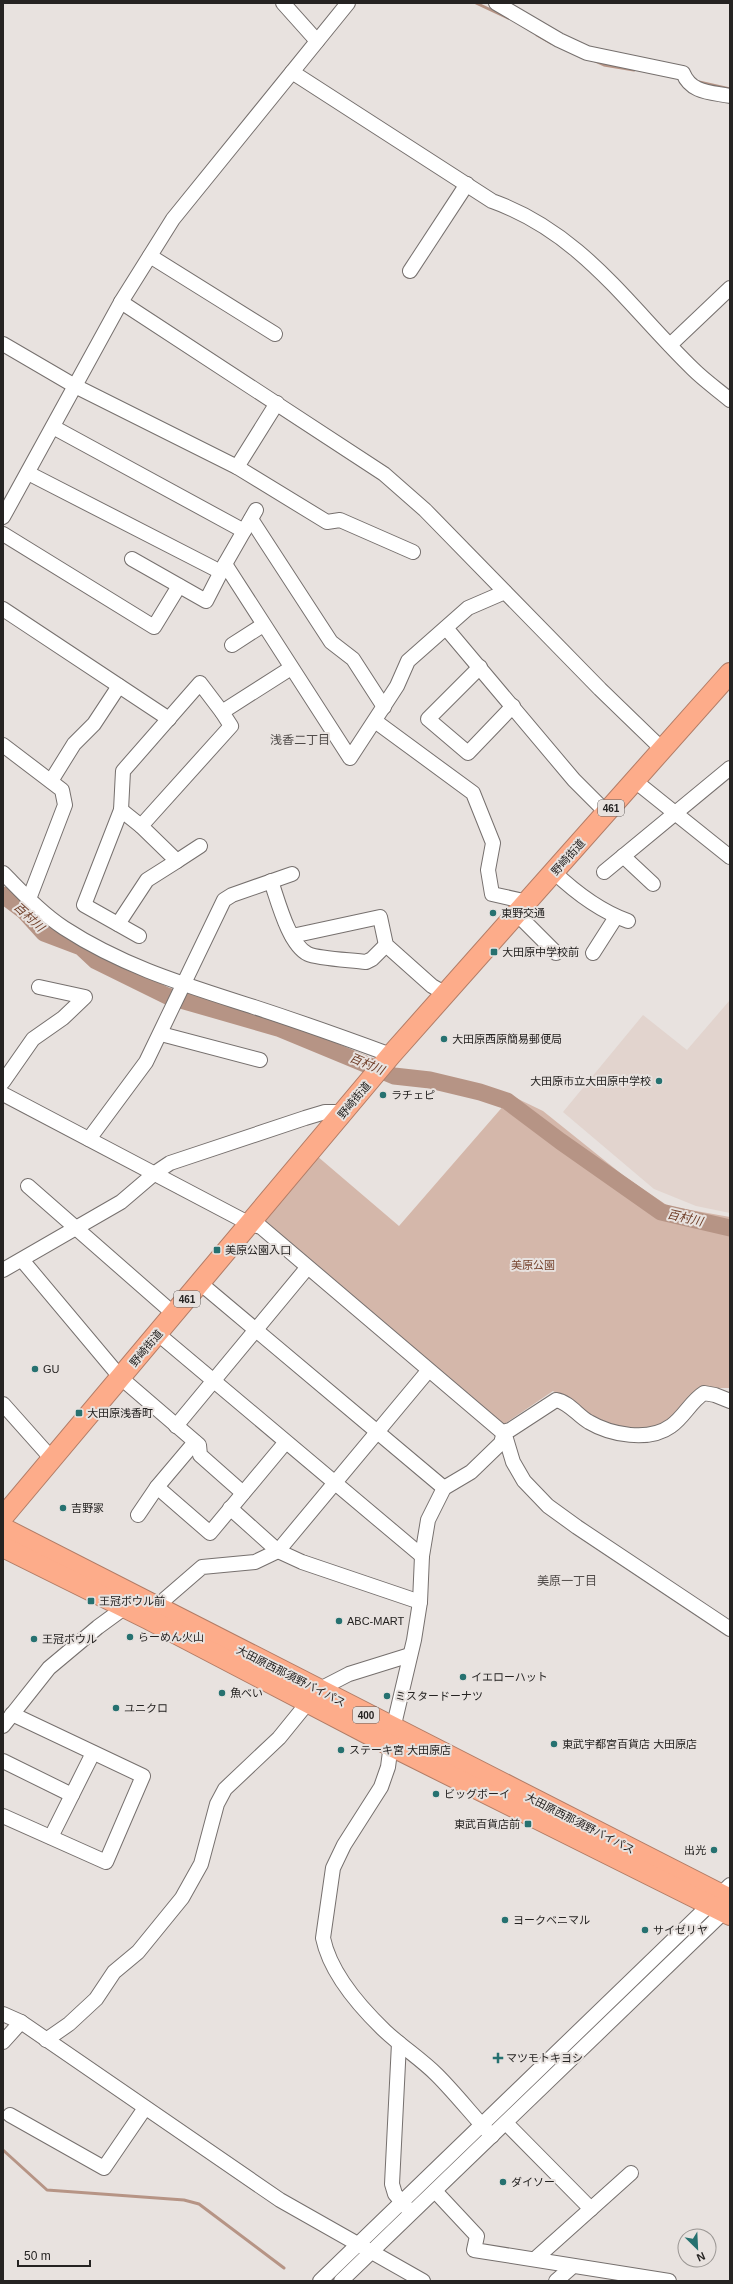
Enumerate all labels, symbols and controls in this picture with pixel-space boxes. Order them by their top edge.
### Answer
district label: 浅香二丁目 [270,733,330,747]
road number: 461 [598,800,624,816]
street label: 野崎街道 [549,837,587,877]
water label: 百村川 [11,900,48,936]
place label: 東野交通 [501,907,545,919]
marker: 東野交通 [488,908,498,918]
place label: 大田原中学校前 [502,946,579,958]
marker: 大田原中学校前 [489,947,499,957]
place label: 大田原西原簡易郵便局 [452,1033,562,1045]
marker: 大田原西原簡易郵便局 [439,1034,449,1044]
water label: 百村川 [348,1051,388,1078]
place label: 大田原市立大田原中学校 [530,1075,651,1087]
marker: 大田原市立大田原中学校 [654,1076,664,1086]
street label: 野崎街道 [335,1079,373,1121]
place label: ラチェピ [391,1089,435,1101]
marker: ラチェピ [378,1090,388,1100]
water label: 百村川 [666,1207,706,1229]
place label: 美原公園入口 [225,1244,291,1256]
marker: 美原公園入口 [212,1245,222,1255]
park label: 美原公園 [511,1259,555,1271]
road number: 461 [174,1291,200,1307]
street label: 野崎街道 [127,1327,165,1369]
place label: GU [43,1363,60,1375]
marker: GU [30,1364,40,1374]
place label: 大田原浅香町 [87,1407,153,1419]
marker: 大田原浅香町 [74,1408,84,1418]
place label: 吉野家 [71,1502,104,1514]
marker: 吉野家 [58,1503,68,1513]
district label: 美原一丁目 [537,1574,597,1588]
place label: 王冠ボウル前 [99,1595,165,1607]
marker: 王冠ボウル前 [86,1596,96,1606]
place label: ABC-MART [347,1615,405,1627]
marker: ABC-MART [334,1616,344,1626]
place label: らーめん火山 [138,1631,204,1643]
marker: らーめん火山 [125,1632,135,1642]
place label: 王冠ボウル [42,1633,97,1645]
marker: 王冠ボウル [29,1634,39,1644]
street label: 大田原西那須野バイパス [234,1643,348,1709]
place label: イエローハット [471,1671,548,1683]
marker: イエローハット [458,1672,468,1682]
place label: 魚べい [230,1687,263,1699]
marker: 魚べい [217,1688,227,1698]
place label: ミスタードーナツ [395,1690,483,1702]
marker: ミスタードーナツ [382,1691,392,1701]
place label: ユニクロ [124,1702,168,1714]
marker: ユニクロ [111,1703,121,1713]
road number: 400 [353,1707,379,1723]
place label: 東武宇都宮百貨店 大田原店 [562,1738,697,1750]
marker: 東武宇都宮百貨店 大田原店 [549,1739,559,1749]
place label: ステーキ宮 大田原店 [349,1744,451,1756]
marker: ステーキ宮 大田原店 [336,1745,346,1755]
place label: ビッグボーイ [444,1788,510,1800]
marker: ビッグボーイ [431,1789,441,1799]
street label: 大田原西那須野バイパス [523,1790,637,1856]
place label: 東武百貨店前 [454,1818,520,1830]
marker: 東武百貨店前 [523,1819,533,1829]
place label: 出光 [684,1844,706,1856]
marker: 出光 [709,1845,719,1855]
place label: ヨークベニマル [513,1914,590,1926]
marker: ヨークベニマル [500,1915,510,1925]
place label: サイゼリヤ [653,1924,708,1936]
marker: サイゼリヤ [640,1925,650,1935]
place label: マツモトキヨシ [506,2052,583,2064]
marker: マツモトキヨシ [493,2053,503,2063]
place label: ダイソー [511,2176,555,2188]
marker: ダイソー [498,2177,508,2187]
north arrow [677,2228,717,2268]
scale bar [18,2242,90,2268]
text: 50 m [24,2249,51,2263]
text: N [695,2250,707,2264]

